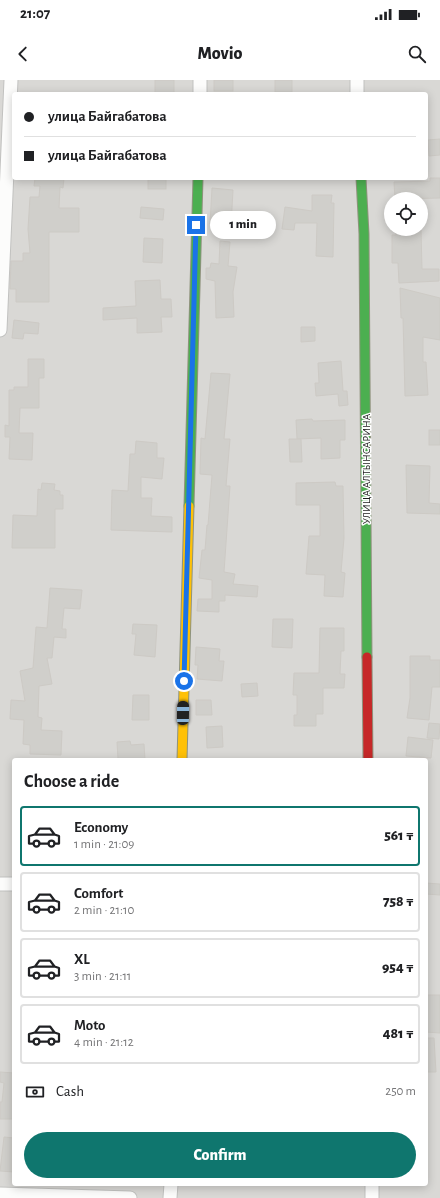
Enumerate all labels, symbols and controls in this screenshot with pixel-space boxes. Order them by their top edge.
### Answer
text: 21:07 [20,6,50,21]
icon: back [12,43,34,65]
icon: search [406,43,428,65]
text: Movio [198,45,242,63]
text: улица Байгабатова [48,109,167,124]
text: улица Байгабатова [48,148,167,163]
map controls [384,192,428,236]
button: locate [384,192,428,236]
callout: 1 min [210,211,276,239]
route end [187,216,205,234]
text: 1 min [229,218,257,231]
street label: УЛИЦА АЛТЫНСАРИНА [361,413,372,524]
route start [175,672,193,690]
car [177,701,189,725]
text: Choose a ride [24,773,119,791]
icon: car [26,818,62,854]
text: Economy [74,820,128,835]
text: 561 ₸ [384,828,414,843]
text: 1 min · 21:09 [74,838,134,851]
icon: car [26,884,62,920]
text: Comfort [74,886,123,901]
text: 758 ₸ [383,894,414,909]
text: 2 min · 21:10 [74,904,134,917]
icon: car [26,950,62,986]
text: XL [74,952,90,967]
text: 954 ₸ [382,960,414,975]
text: 3 min · 21:11 [74,970,131,983]
icon: car [26,1016,62,1052]
text: Moto [74,1018,106,1033]
text: 481 ₸ [383,1026,414,1041]
text: 4 min · 21:12 [74,1036,134,1049]
icon: cash [24,1081,46,1103]
text: Cash [56,1084,84,1099]
text: 250 m [385,1085,416,1098]
button: Confirm [24,1132,416,1178]

